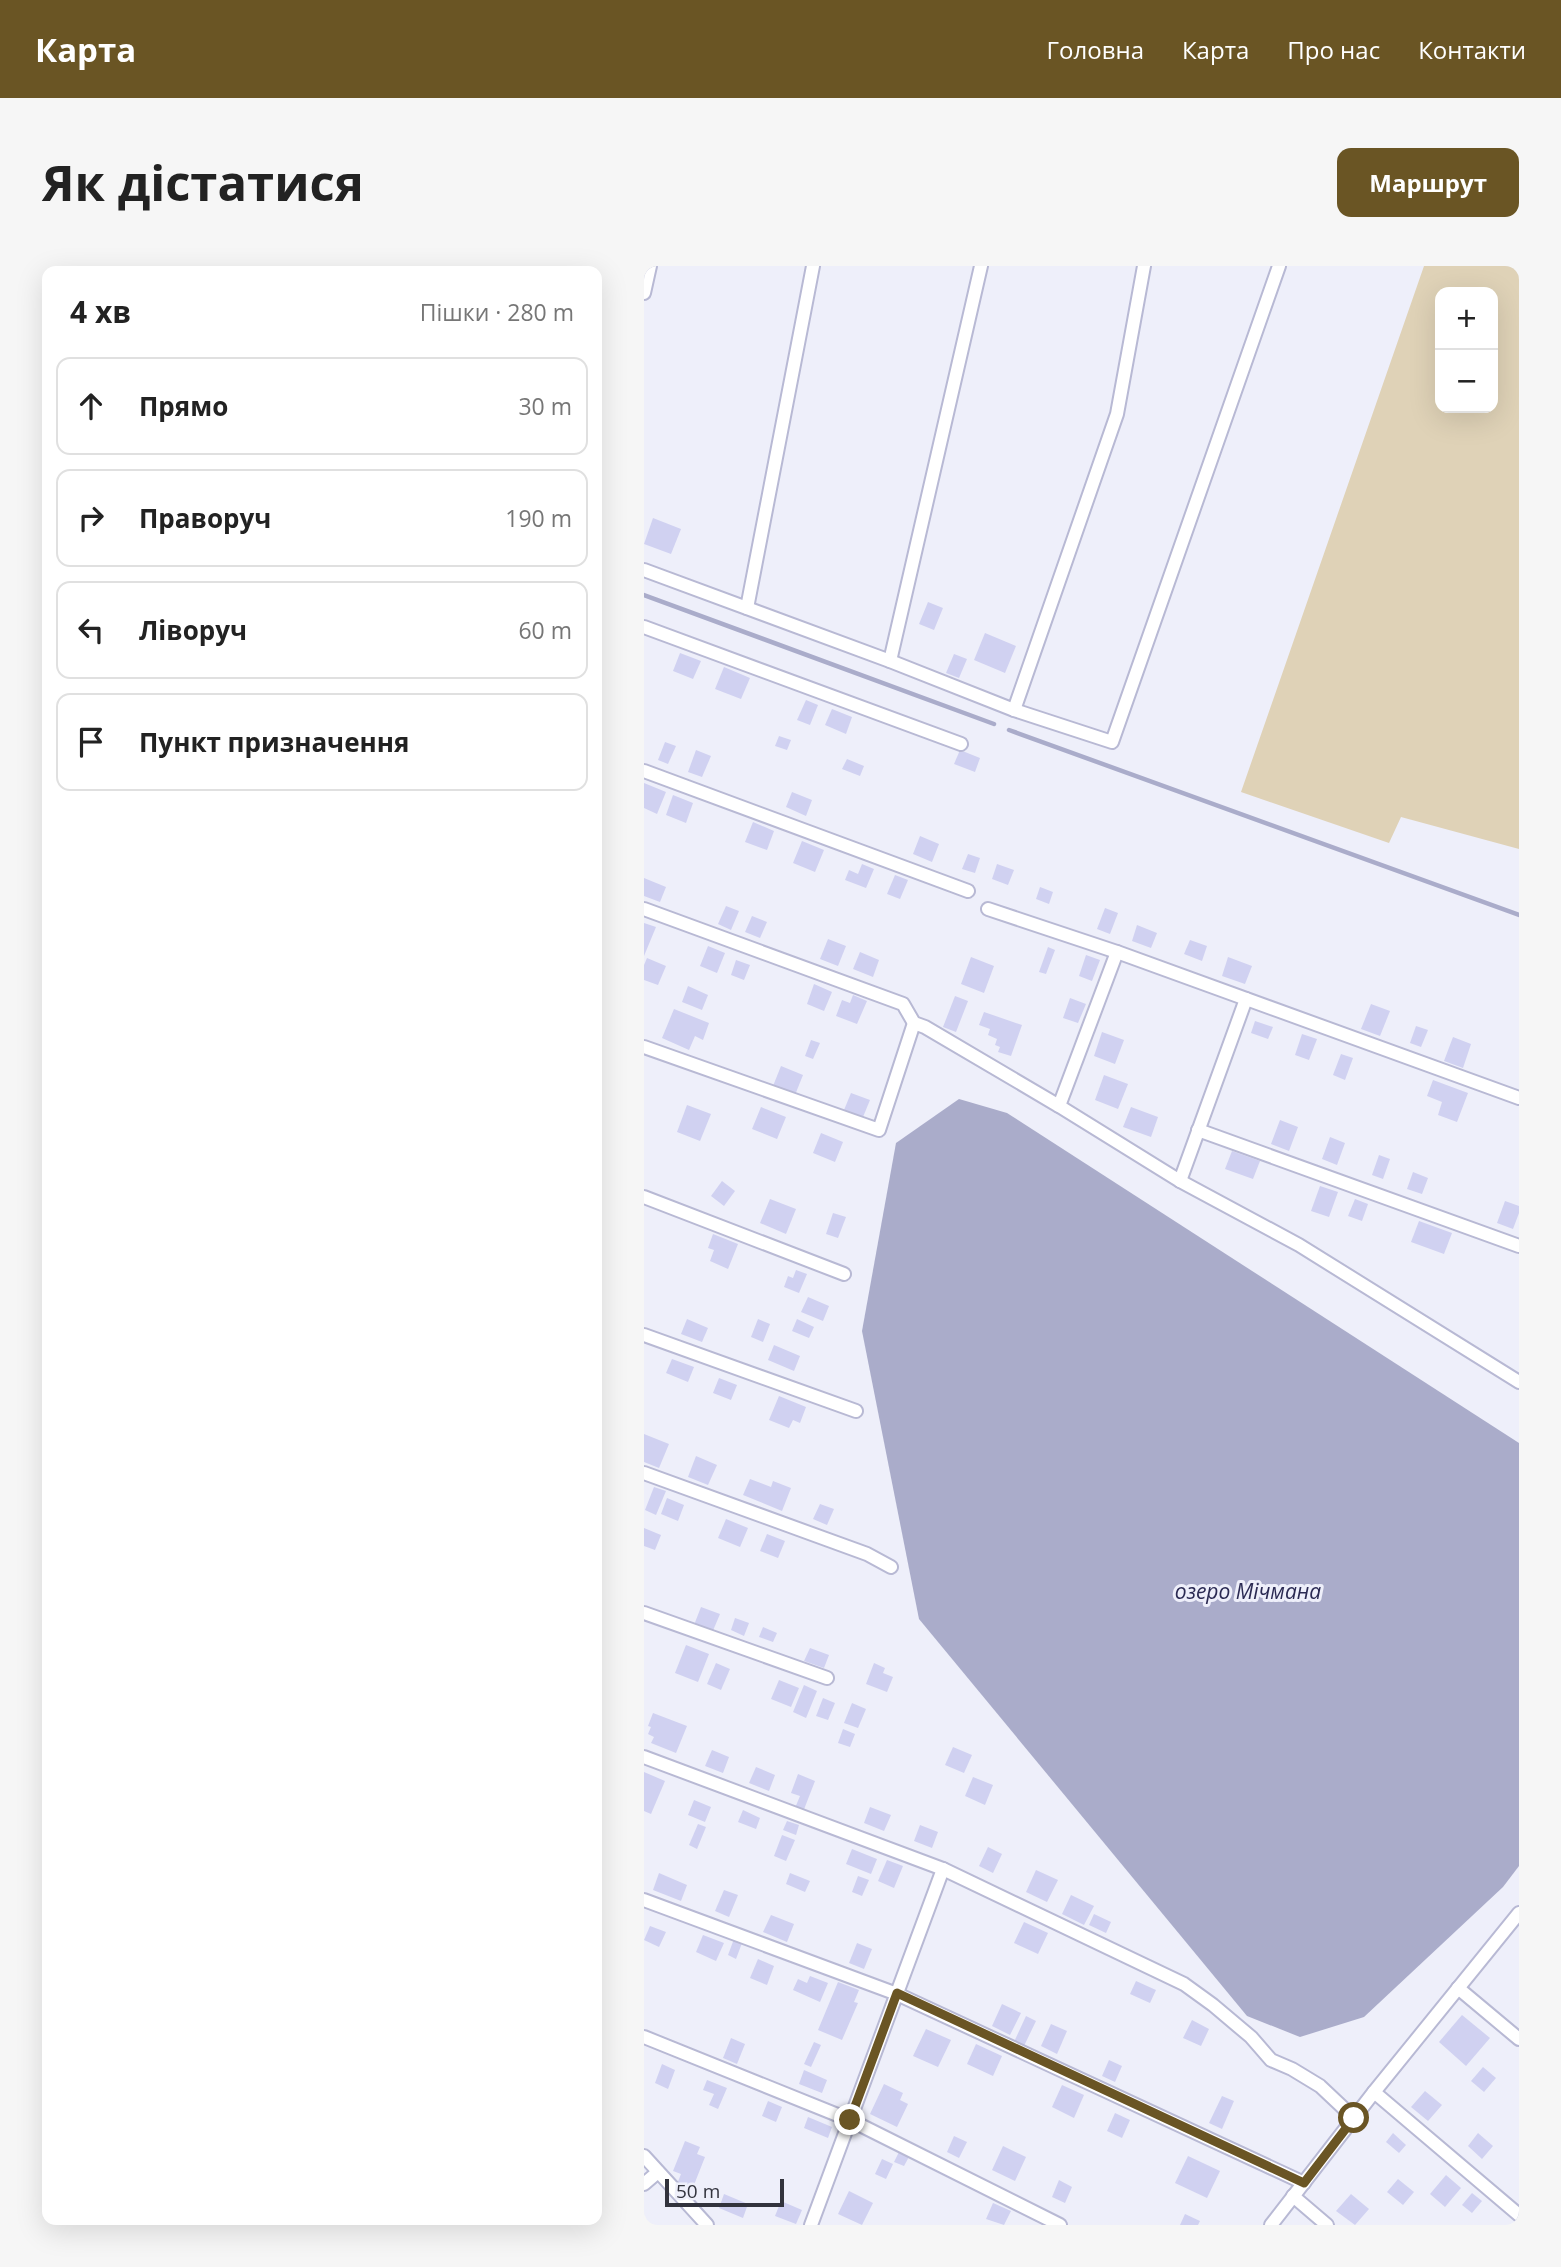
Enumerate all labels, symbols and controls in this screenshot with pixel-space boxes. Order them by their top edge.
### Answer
text: Карта [35,27,136,72]
text: Головна [1047,33,1144,66]
text: Карта [1182,33,1249,66]
text: Про нас [1287,33,1380,66]
text: Контакти [1418,33,1526,66]
button: Маршрут [1337,148,1519,217]
text: Як дістатися [42,149,364,215]
map controls [1435,287,1498,413]
button: + [1435,287,1498,350]
text: 4 хв [70,291,131,332]
text: Пішки · 280 m [420,296,574,328]
button: − [1435,350,1498,413]
icon: ahead [72,387,110,425]
text: Прямо [139,388,228,424]
text: 30 m [518,390,572,422]
icon: right [72,499,110,537]
text: Праворуч [139,500,271,536]
text: 190 m [505,502,572,534]
icon: left [72,611,110,649]
text: Ліворуч [139,612,247,648]
text: 60 m [518,614,572,646]
icon: arrive [72,723,110,761]
text: Пункт призначення [139,724,409,760]
water label: озеро Мічмана [1175,1577,1321,1605]
route start [1338,2102,1369,2133]
route end [834,2104,865,2135]
scale bar [665,2176,784,2208]
text: 50 m [676,2178,720,2204]

